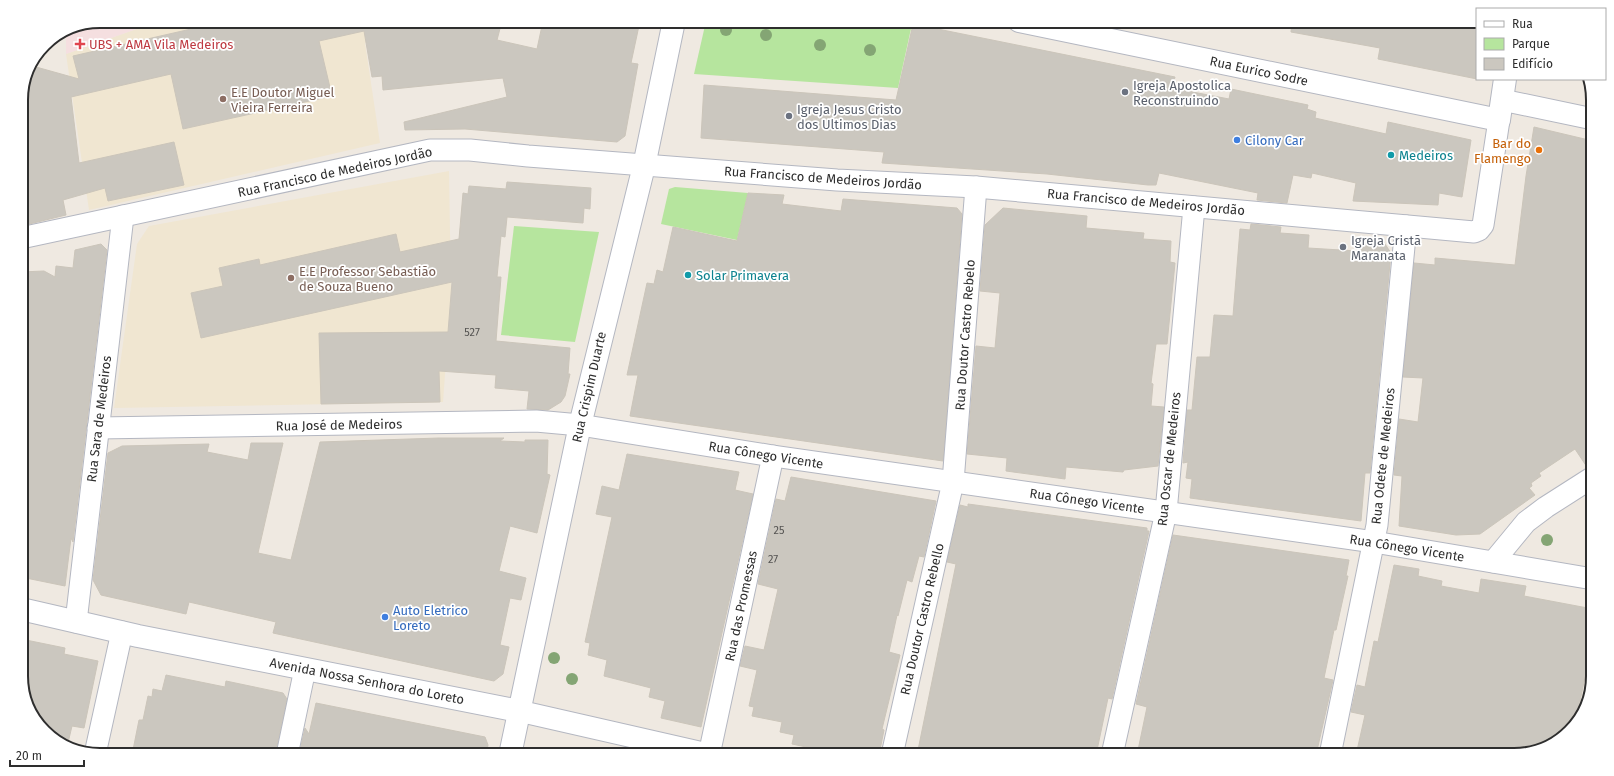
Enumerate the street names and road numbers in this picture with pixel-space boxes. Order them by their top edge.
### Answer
street label: Rua Eurico Sodre [1208,53,1310,89]
street label: Rua Francisco de Medeiros Jordão [236,144,434,200]
street label: Rua Francisco de Medeiros Jordão [723,164,923,192]
street label: Rua Francisco de Medeiros Jordão [1046,186,1246,218]
street label: Rua Doutor Castro Rebelo [952,259,978,411]
street label: Rua Crispim Duarte [569,330,609,444]
street label: Rua Sara de Medeiros [84,355,114,483]
street label: Rua Odete de Medeiros [1368,387,1398,525]
street label: Rua Oscar de Medeiros [1154,391,1184,527]
street label: Rua José de Medeiros [276,416,402,434]
street label: Rua Cônego Vicente [708,439,824,471]
street label: Rua Cônego Vicente [1029,486,1145,516]
street label: Rua Cônego Vicente [1349,532,1465,564]
street label: Rua Doutor Castro Rebello [897,542,947,696]
street label: Rua das Promessas [722,549,760,663]
street label: Avenida Nossa Senhora do Loreto [269,655,465,707]

